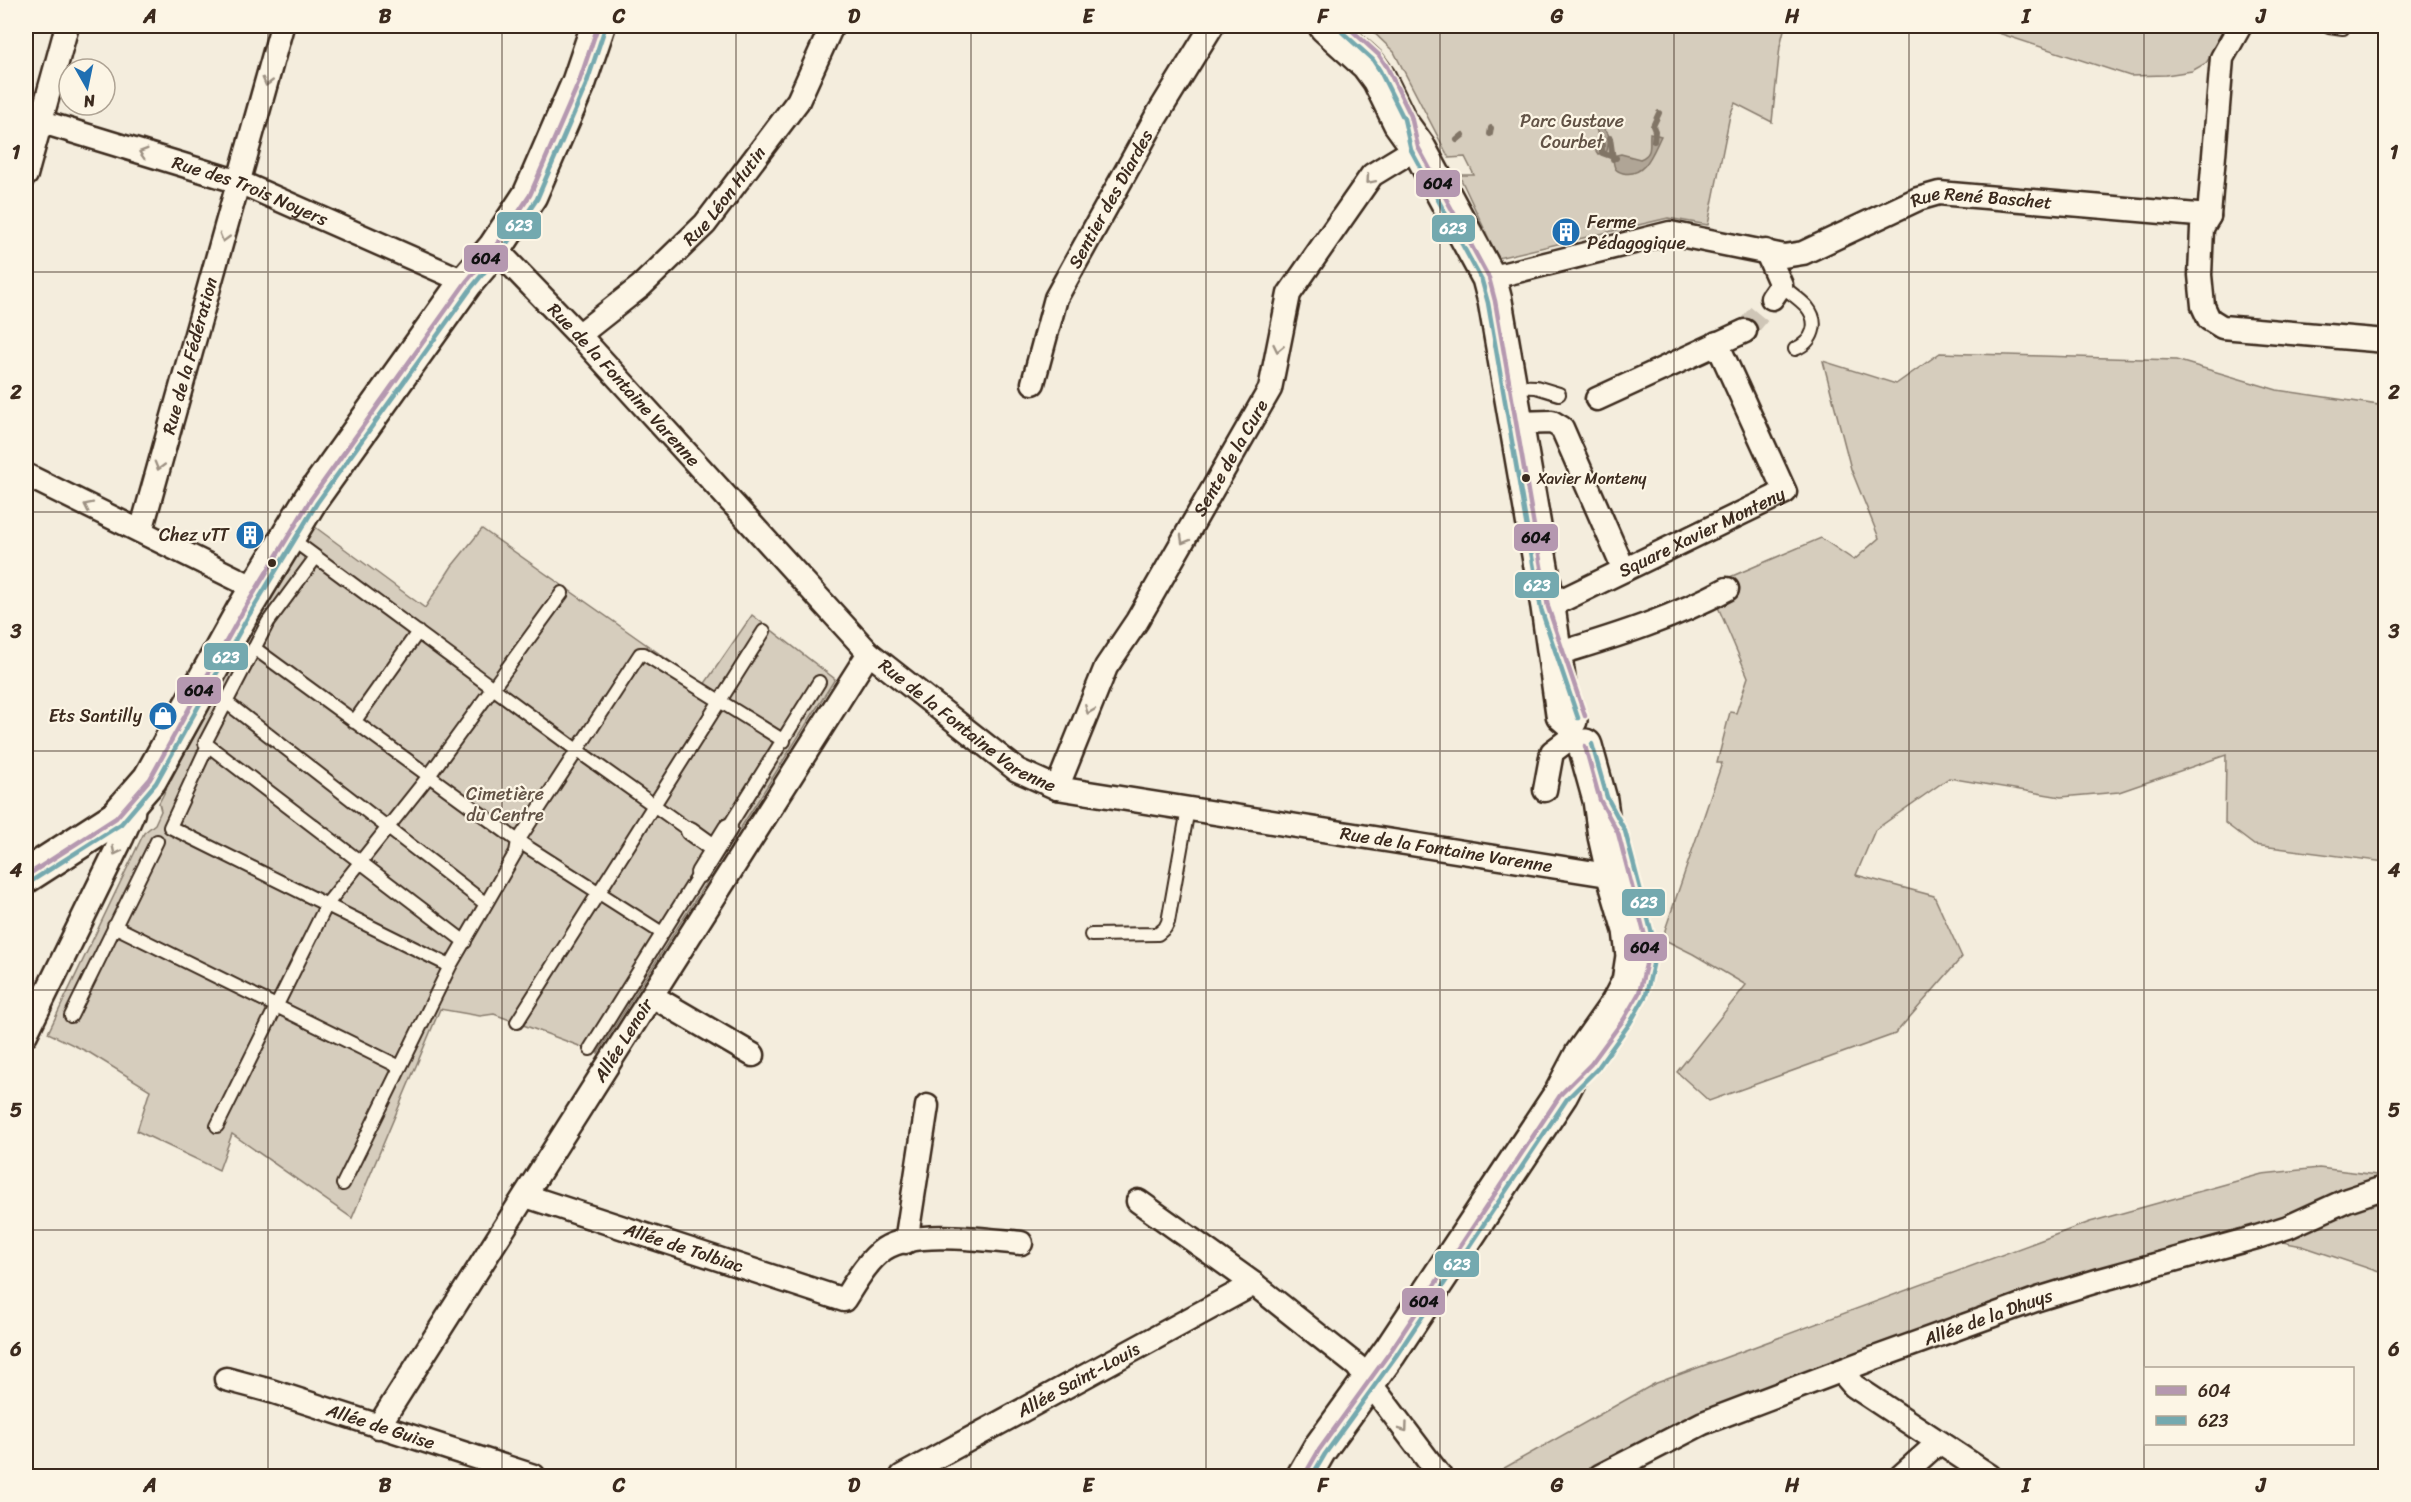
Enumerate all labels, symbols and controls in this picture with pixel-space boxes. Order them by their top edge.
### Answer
text: A [142,0,157,34]
text: B [379,0,392,34]
text: C [612,0,626,34]
text: D [848,0,861,34]
text: E [1082,0,1095,34]
text: F [1317,0,1330,34]
text: G [1550,0,1564,34]
text: H [1784,0,1800,34]
text: I [2021,0,2032,34]
text: J [2255,0,2267,34]
north arrow [57,57,117,117]
one-way arrow [262,76,274,87]
text: N [81,86,98,117]
park label: Parc Gustave Courbet [1520,105,1624,158]
street label: Sentier des Diardes [1059,123,1162,275]
text: 1 [12,135,21,170]
text: 1 [2390,135,2399,170]
street label: Rue Léon Hutin [675,139,775,254]
street label: Rue des Trois Noyers [168,147,334,236]
one-way arrow [138,148,149,160]
line badge: 604 [1415,169,1461,198]
text: 604 [1422,169,1453,198]
one-way arrow [1367,173,1378,184]
street label: Rue René Baschet [1905,177,2053,219]
place label: Ferme Pédagogique [1587,206,1686,259]
line badge: 623 [496,211,542,240]
text: 623 [504,211,533,240]
line badge: 623 [1431,214,1476,243]
text: 623 [1438,214,1467,243]
building icon: Ferme Pédagogique [1550,216,1582,248]
one-way arrow [218,233,231,243]
line badge: 604 [463,244,509,273]
text: 604 [470,244,501,273]
street label: Rue de la Fédération [153,273,227,438]
street label: Rue de la Fontaine Varenne [540,295,708,475]
one-way arrow [1272,342,1285,352]
text: 2 [9,375,22,410]
text: 2 [2387,375,2400,410]
street label: Sente de la Cure [1184,393,1277,523]
one-way arrow [154,461,167,471]
place label: Xavier Monteny [1536,464,1647,493]
marker: Xavier Monteny [1520,472,1532,484]
street label: Square Xavier Monteny [1613,478,1791,587]
one-way arrow [84,501,95,513]
place label: Chez vTT [159,519,230,551]
building icon: Chez vTT [234,519,266,551]
line badge: 604 [1513,523,1559,552]
text: 604 [1520,523,1551,552]
one-way arrow [1180,534,1191,544]
unlabelled marker [266,557,278,569]
line badge: 623 [1514,571,1560,599]
text: 623 [1522,571,1551,600]
text: 3 [10,614,22,649]
text: 3 [2388,614,2400,649]
line badge: 623 [203,642,249,671]
text: 623 [211,643,240,672]
street label: Rue de la Fontaine Varenne [871,650,1061,802]
line badge: 604 [176,676,222,705]
text: 604 [183,676,214,705]
place label: Ets Santilly [49,700,143,732]
shop icon: Ets Santilly [147,700,179,732]
one-way arrow [1084,703,1096,714]
park label: Cimetière du Centre [466,778,544,831]
street label: Rue de la Fontaine Varenne [1338,817,1555,882]
one-way arrow [112,844,123,855]
text: 4 [9,853,23,888]
text: 4 [2387,853,2401,888]
line badge: 623 [1621,888,1666,917]
text: 623 [1629,888,1658,917]
line badge: 604 [1623,933,1668,962]
text: 604 [1629,933,1660,962]
street label: Allée Lenoir [584,991,663,1089]
text: 5 [10,1093,22,1128]
text: 5 [2388,1093,2400,1128]
street label: Allée de Tolbiac [619,1213,748,1282]
line badge: 623 [1434,1250,1480,1278]
text: 623 [1442,1250,1471,1279]
street label: Allée de la Dhuys [1918,1279,2057,1355]
line badge: 604 [1401,1287,1446,1316]
text: 604 [1408,1287,1439,1316]
text: 6 [9,1332,22,1367]
text: 6 [2387,1332,2400,1367]
street label: Allée Saint-Louis [1010,1333,1146,1427]
legend [2144,1367,2354,1445]
text: 604 [2198,1375,2231,1407]
street label: Allée de Guise [322,1394,439,1459]
text: 623 [2198,1405,2229,1437]
one-way arrow [1397,1422,1408,1433]
text: A [142,1468,157,1502]
text: B [379,1468,392,1502]
text: C [612,1468,626,1502]
text: D [848,1468,861,1502]
text: E [1082,1468,1095,1502]
text: F [1317,1468,1330,1502]
text: G [1550,1468,1564,1502]
text: H [1784,1468,1800,1502]
text: I [2021,1468,2032,1502]
text: J [2255,1468,2267,1502]

